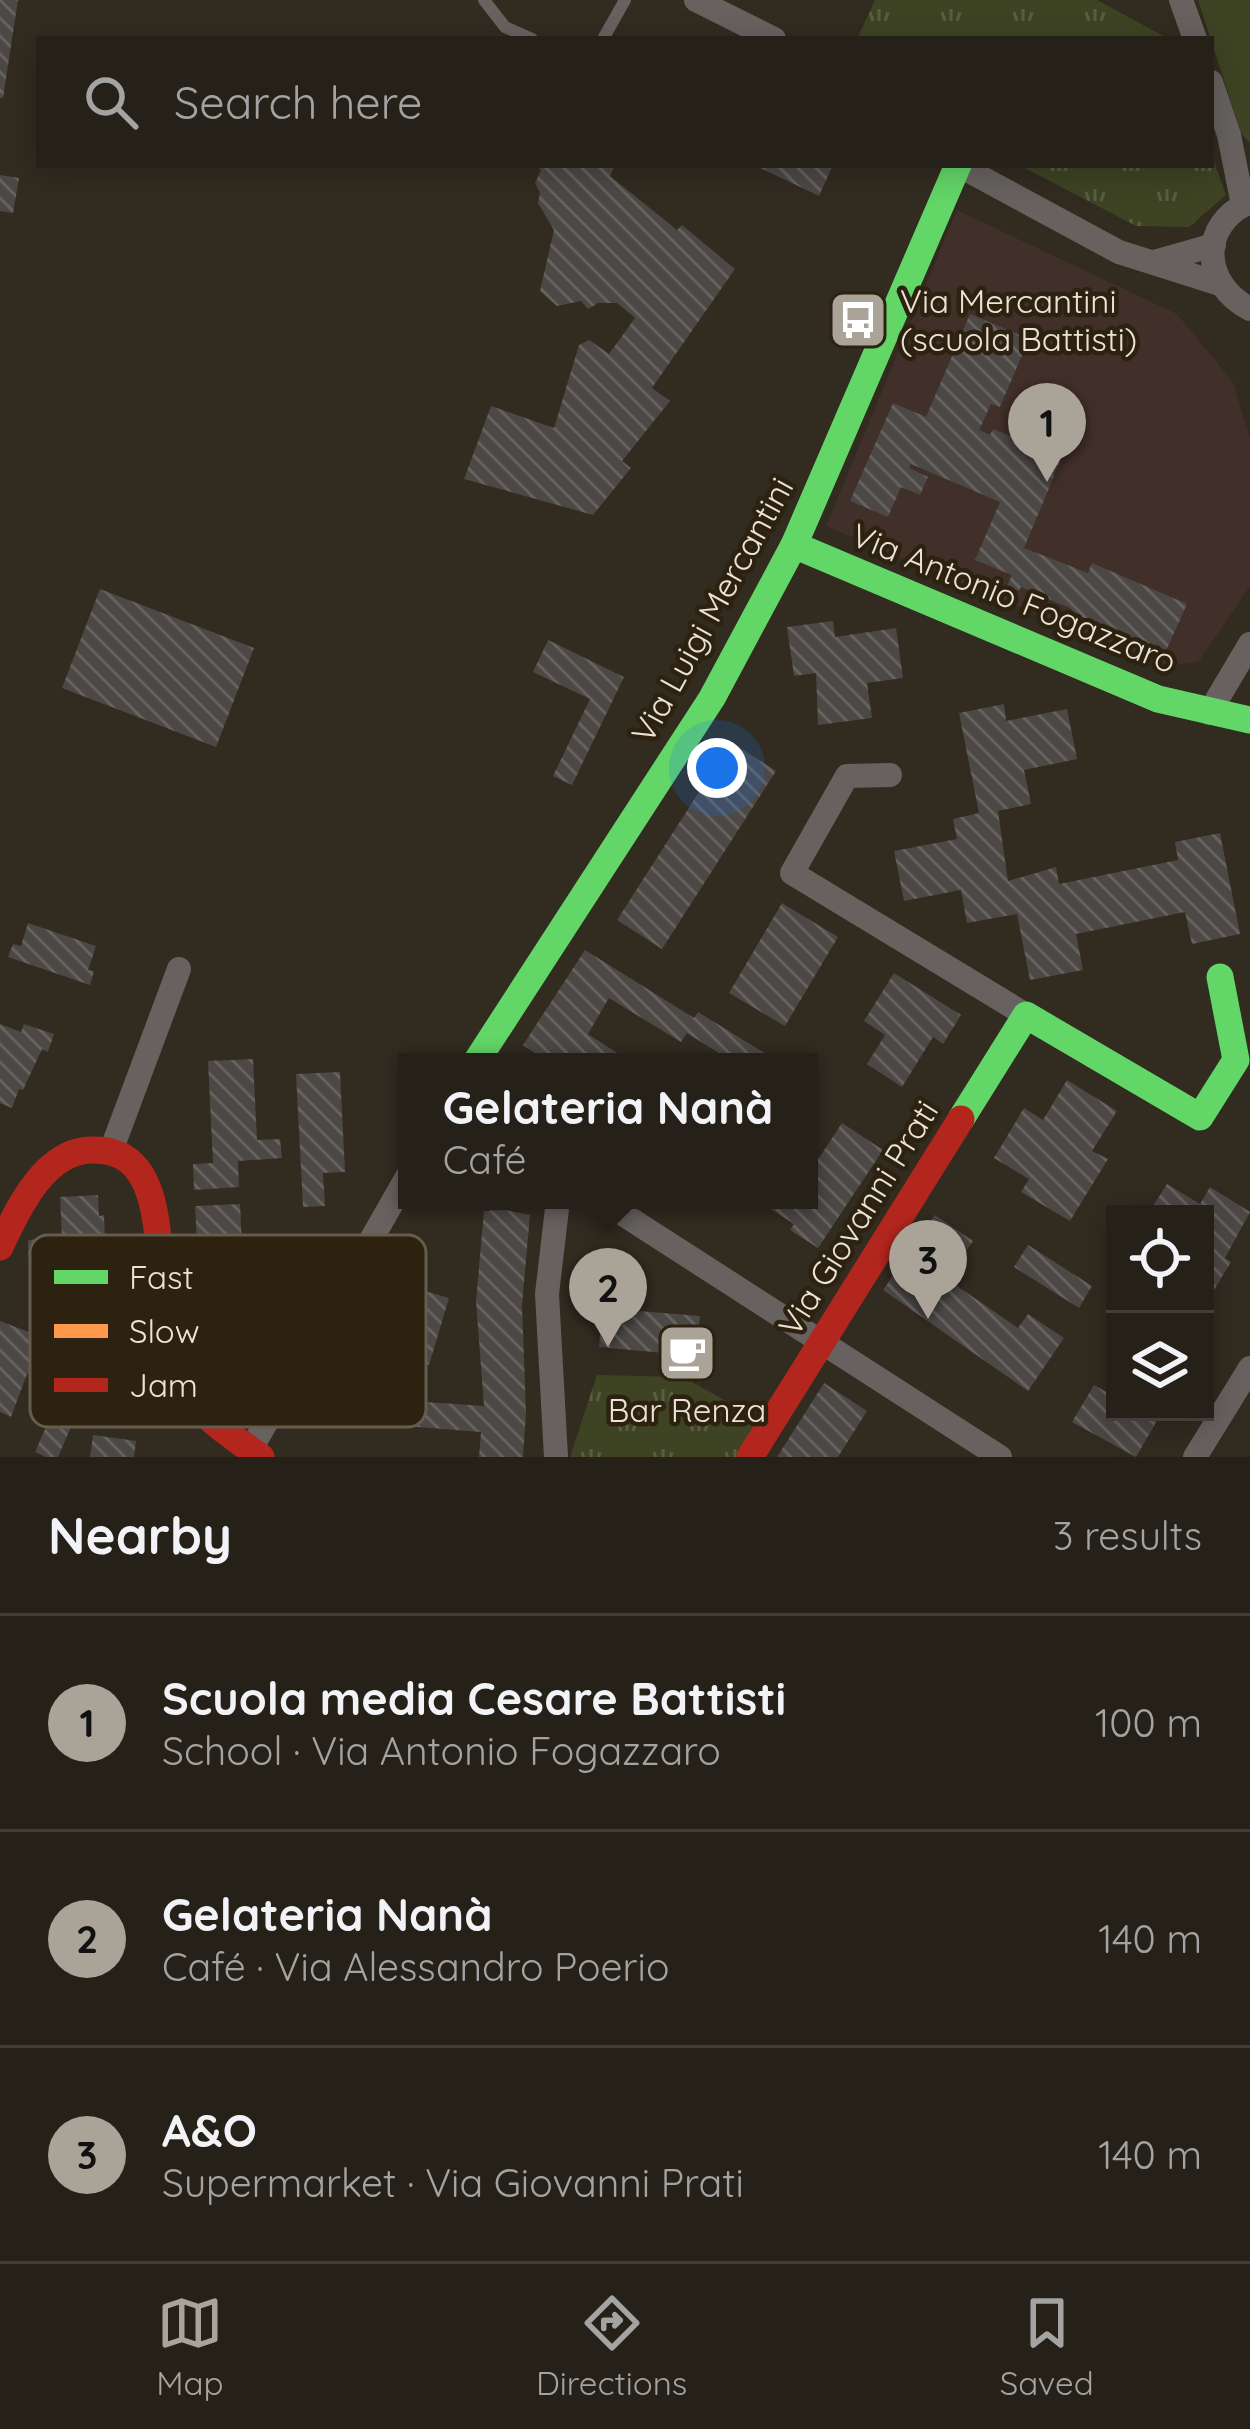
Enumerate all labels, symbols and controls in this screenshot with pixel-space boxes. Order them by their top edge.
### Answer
search box [36,36,1214,168]
icon: search [78,69,144,135]
text: Search here [174,74,422,130]
place label: Via Mercantini (scuola Battisti) [900,280,1137,359]
bus stop icon: Via Mercantini (scuola Battisti) [827,289,889,351]
pin: 1 [1008,383,1086,482]
street label: Via Luigi Mercantini [622,470,801,749]
street label: Via Antonio Fogazzaro [846,514,1183,681]
your location [687,738,747,798]
popup [398,1053,818,1209]
text: Gelateria Nanà [443,1079,773,1135]
street label: Via Giovanni Prati [769,1093,946,1343]
text: Café [443,1135,527,1184]
map controls [1106,1205,1214,1421]
button: locate [1106,1205,1214,1313]
pin: 3 [889,1220,967,1319]
legend [30,1235,426,1427]
pin: 2 [569,1248,647,1347]
text: Fast [129,1256,194,1297]
text: Slow [129,1310,200,1351]
button: layers [1106,1313,1214,1421]
cafe icon: Bar Renza [656,1322,718,1384]
text: Jam [129,1364,198,1405]
place label: Bar Renza [608,1389,766,1430]
text: Nearby [48,1503,232,1567]
text: 3 results [1053,1511,1202,1560]
text: Scuola media Cesare Battisti [162,1670,786,1726]
text: 1 [79,1698,95,1747]
text: 100 m [1095,1698,1202,1747]
text: School · Via Antonio Fogazzaro [162,1726,721,1775]
text: Gelateria Nanà [162,1886,492,1942]
text: 2 [76,1914,98,1963]
text: 140 m [1098,1914,1202,1963]
text: Café · Via Alessandro Poerio [162,1942,669,1991]
text: A&O [162,2102,257,2158]
text: 3 [77,2130,97,2179]
text: 140 m [1098,2130,1202,2179]
text: Supermarket · Via Giovanni Prati [162,2158,744,2207]
tab: Map [156,2290,224,2403]
tab: Directions [536,2290,687,2403]
tab: Saved [1000,2290,1094,2403]

